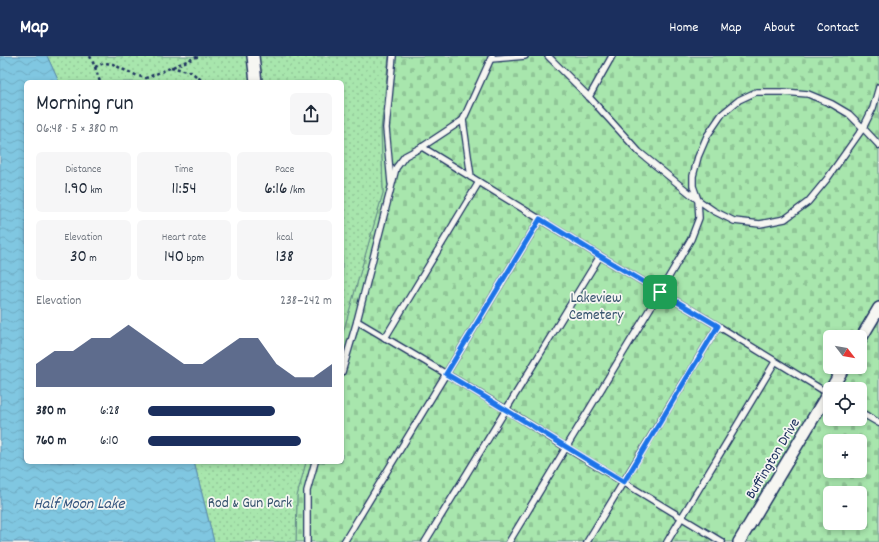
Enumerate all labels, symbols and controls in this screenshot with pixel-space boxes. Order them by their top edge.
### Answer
text: Map [20,15,49,42]
text: Home [669,18,698,38]
text: Map [720,18,742,38]
text: About [764,18,795,38]
text: Contact [817,18,859,38]
text: Morning run [36,89,134,120]
button: share [290,93,332,135]
text: 06:48 · 5 × 380 m [36,120,118,139]
text: Distance [65,162,101,178]
text: Time [175,162,193,178]
text: Pace [275,162,294,178]
text: 1.90 [64,178,88,202]
text: 11:54 [171,178,197,202]
text: 6:16 [264,178,287,202]
text: km [88,183,102,199]
text: /km [287,183,305,199]
text: Elevation [64,230,102,246]
text: Heart rate [162,230,206,246]
text: kcal [276,230,293,246]
text: 30 [70,246,87,270]
text: 140 [164,246,184,270]
text: 138 [276,246,294,270]
text: m [87,251,97,267]
text: bpm [184,251,204,267]
pin [643,275,677,309]
icon: arrive [649,281,671,303]
park label: Lakeview Cemetery [569,288,624,327]
text: Elevation [36,292,81,311]
text: 238–242 m [280,292,332,311]
north arrow [823,330,867,374]
map controls [823,330,867,530]
button: locate [823,382,867,426]
text: 380 m [36,402,66,421]
text: 6:28 [100,402,119,421]
street label: Buffington Drive [741,414,807,504]
text: 760 m [36,432,66,451]
text: 6:10 [100,432,118,451]
button: + [823,434,867,478]
button: − [823,486,867,530]
water label: Half Moon Lake [33,493,126,516]
park label: Rod & Gun Park [208,493,292,515]

